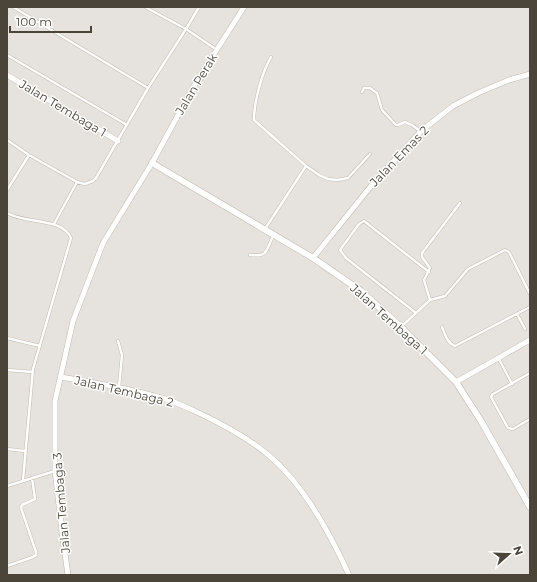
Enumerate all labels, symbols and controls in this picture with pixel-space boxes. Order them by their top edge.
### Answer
scale bar [10,8,91,34]
text: 100 m [16,14,52,29]
street label: Jalan Perak [171,50,221,118]
street label: Jalan Tembaga 1 [16,76,109,140]
street label: Jalan Emas 2 [366,122,432,190]
street label: Jalan Tembaga 1 [347,280,431,358]
street label: Jalan Tembaga 2 [72,372,175,410]
street label: Jalan Tembaga 3 [49,452,73,555]
north arrow [489,534,529,574]
text: N [510,544,526,557]

